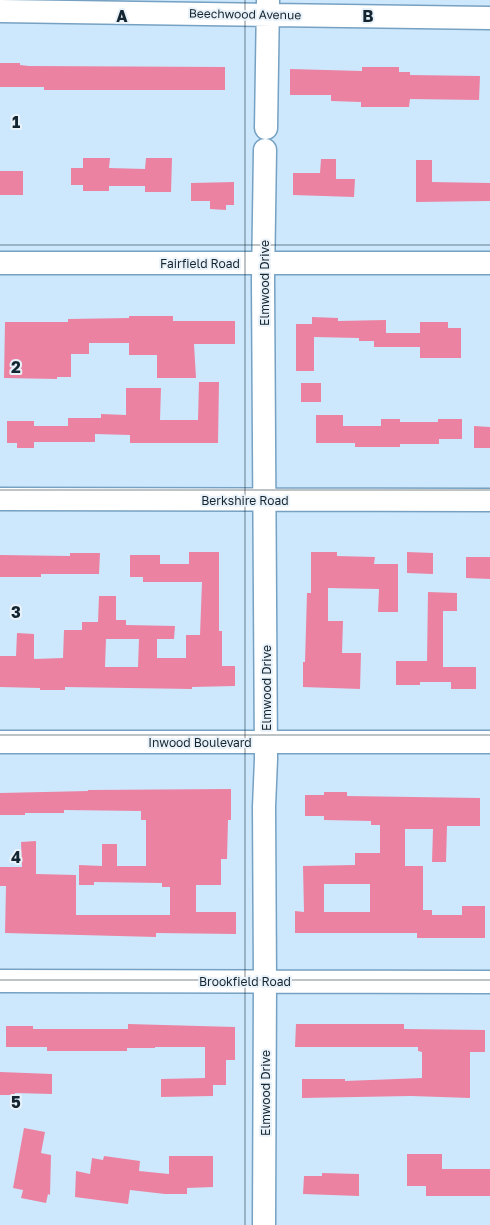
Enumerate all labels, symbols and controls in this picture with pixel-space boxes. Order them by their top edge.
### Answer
text: A [116,6,128,26]
street label: Beechwood Avenue [189,6,301,22]
text: B [362,6,374,26]
text: 1 [12,112,20,132]
street label: Elmwood Drive [257,240,272,326]
street label: Fairfield Road [160,256,240,271]
text: 2 [11,357,21,377]
street label: Berkshire Road [201,493,289,508]
text: 3 [11,602,21,622]
street label: Elmwood Drive [259,645,274,731]
street label: Inwood Boulevard [148,735,252,750]
text: 4 [11,847,21,867]
street label: Brookfield Road [199,974,291,989]
street label: Elmwood Drive [258,1050,273,1136]
text: 5 [11,1092,21,1112]

